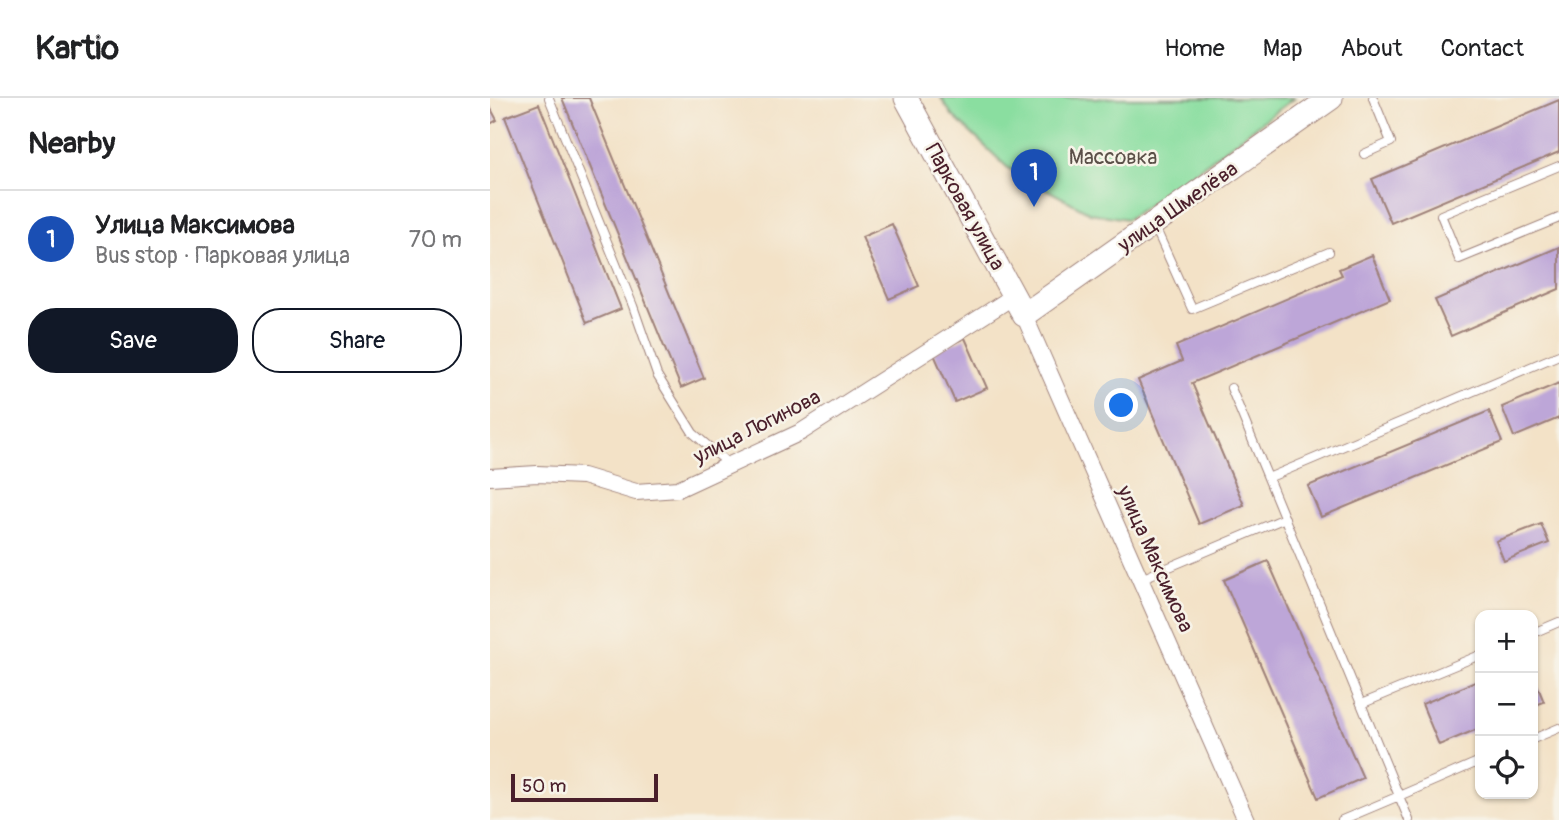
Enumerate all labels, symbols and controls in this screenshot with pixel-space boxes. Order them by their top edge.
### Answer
text: Kartio [35,28,119,69]
text: Home [1164,34,1225,63]
text: Map [1263,34,1303,63]
text: About [1341,34,1403,63]
text: Contact [1441,34,1524,63]
text: Nearby [28,125,115,162]
street label: Парковая улица [919,139,1011,275]
park label: Массовка [1069,144,1157,171]
pin: 1 [1011,149,1057,207]
street label: улица Шмелёва [1112,156,1243,259]
text: Улица Максимова [95,209,295,241]
text: 1 [47,225,56,254]
text: 70 m [409,225,462,254]
text: Bus stop · Парковая улица [95,241,350,270]
button: Save [28,308,238,373]
button: Share [252,308,462,373]
street label: улица Логинова [688,383,825,471]
your location [1104,388,1138,422]
street label: улица Максимова [1110,481,1199,637]
map controls [1475,610,1538,799]
button: + [1475,610,1538,673]
button: − [1475,673,1538,736]
button: locate [1475,736,1538,799]
scale bar [511,771,658,803]
text: 50 m [522,774,566,798]

